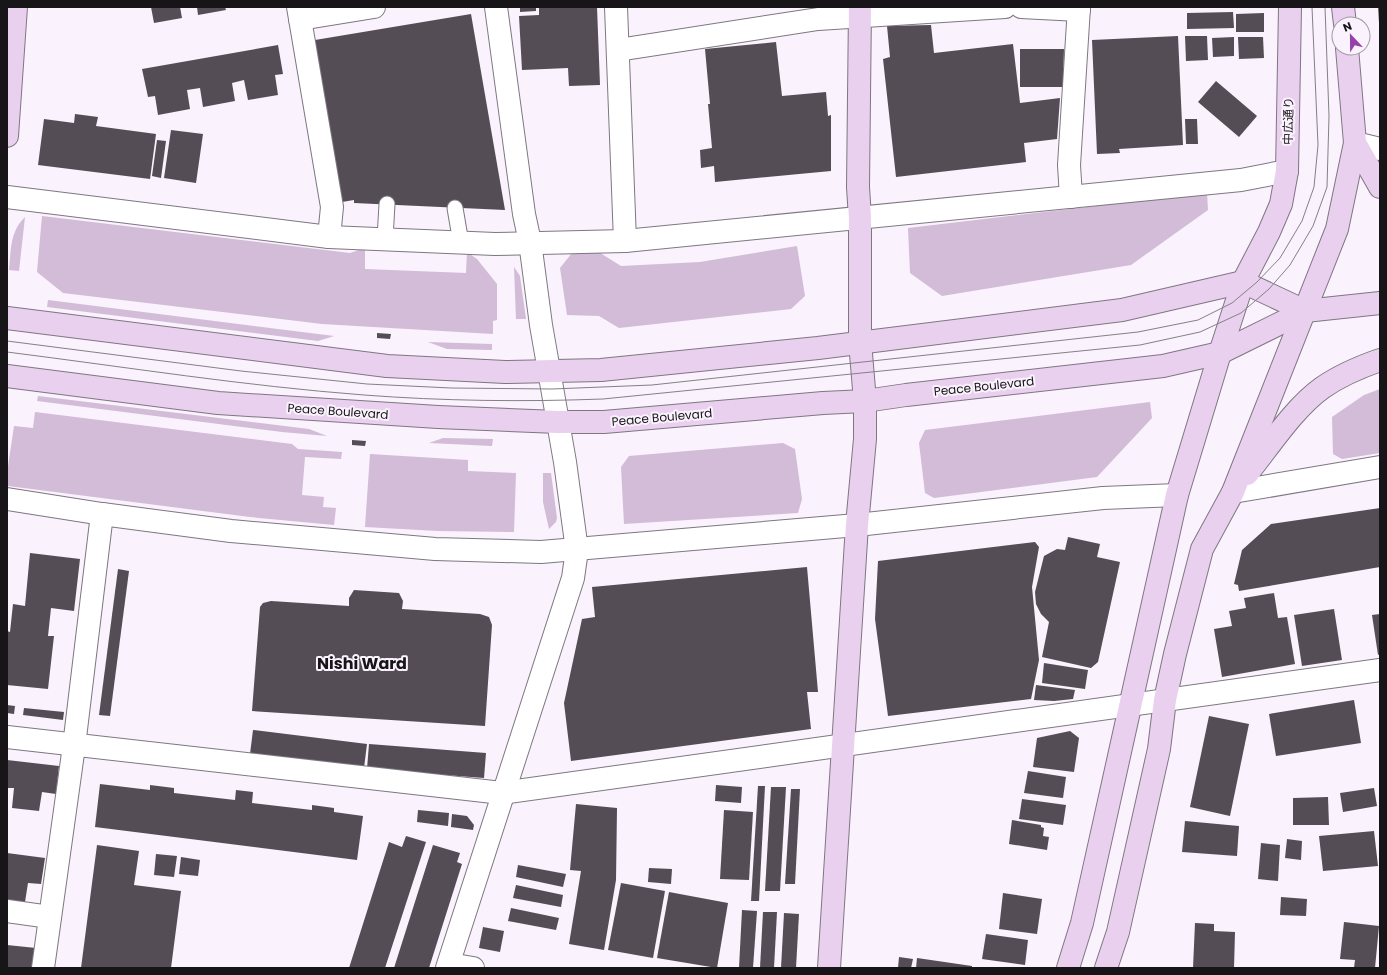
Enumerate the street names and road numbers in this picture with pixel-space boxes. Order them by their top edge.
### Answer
street label: 中広通り [1279,97,1297,145]
street label: Peace Boulevard [933,372,1035,400]
street label: Peace Boulevard [287,399,389,423]
street label: Peace Boulevard [611,404,713,430]

